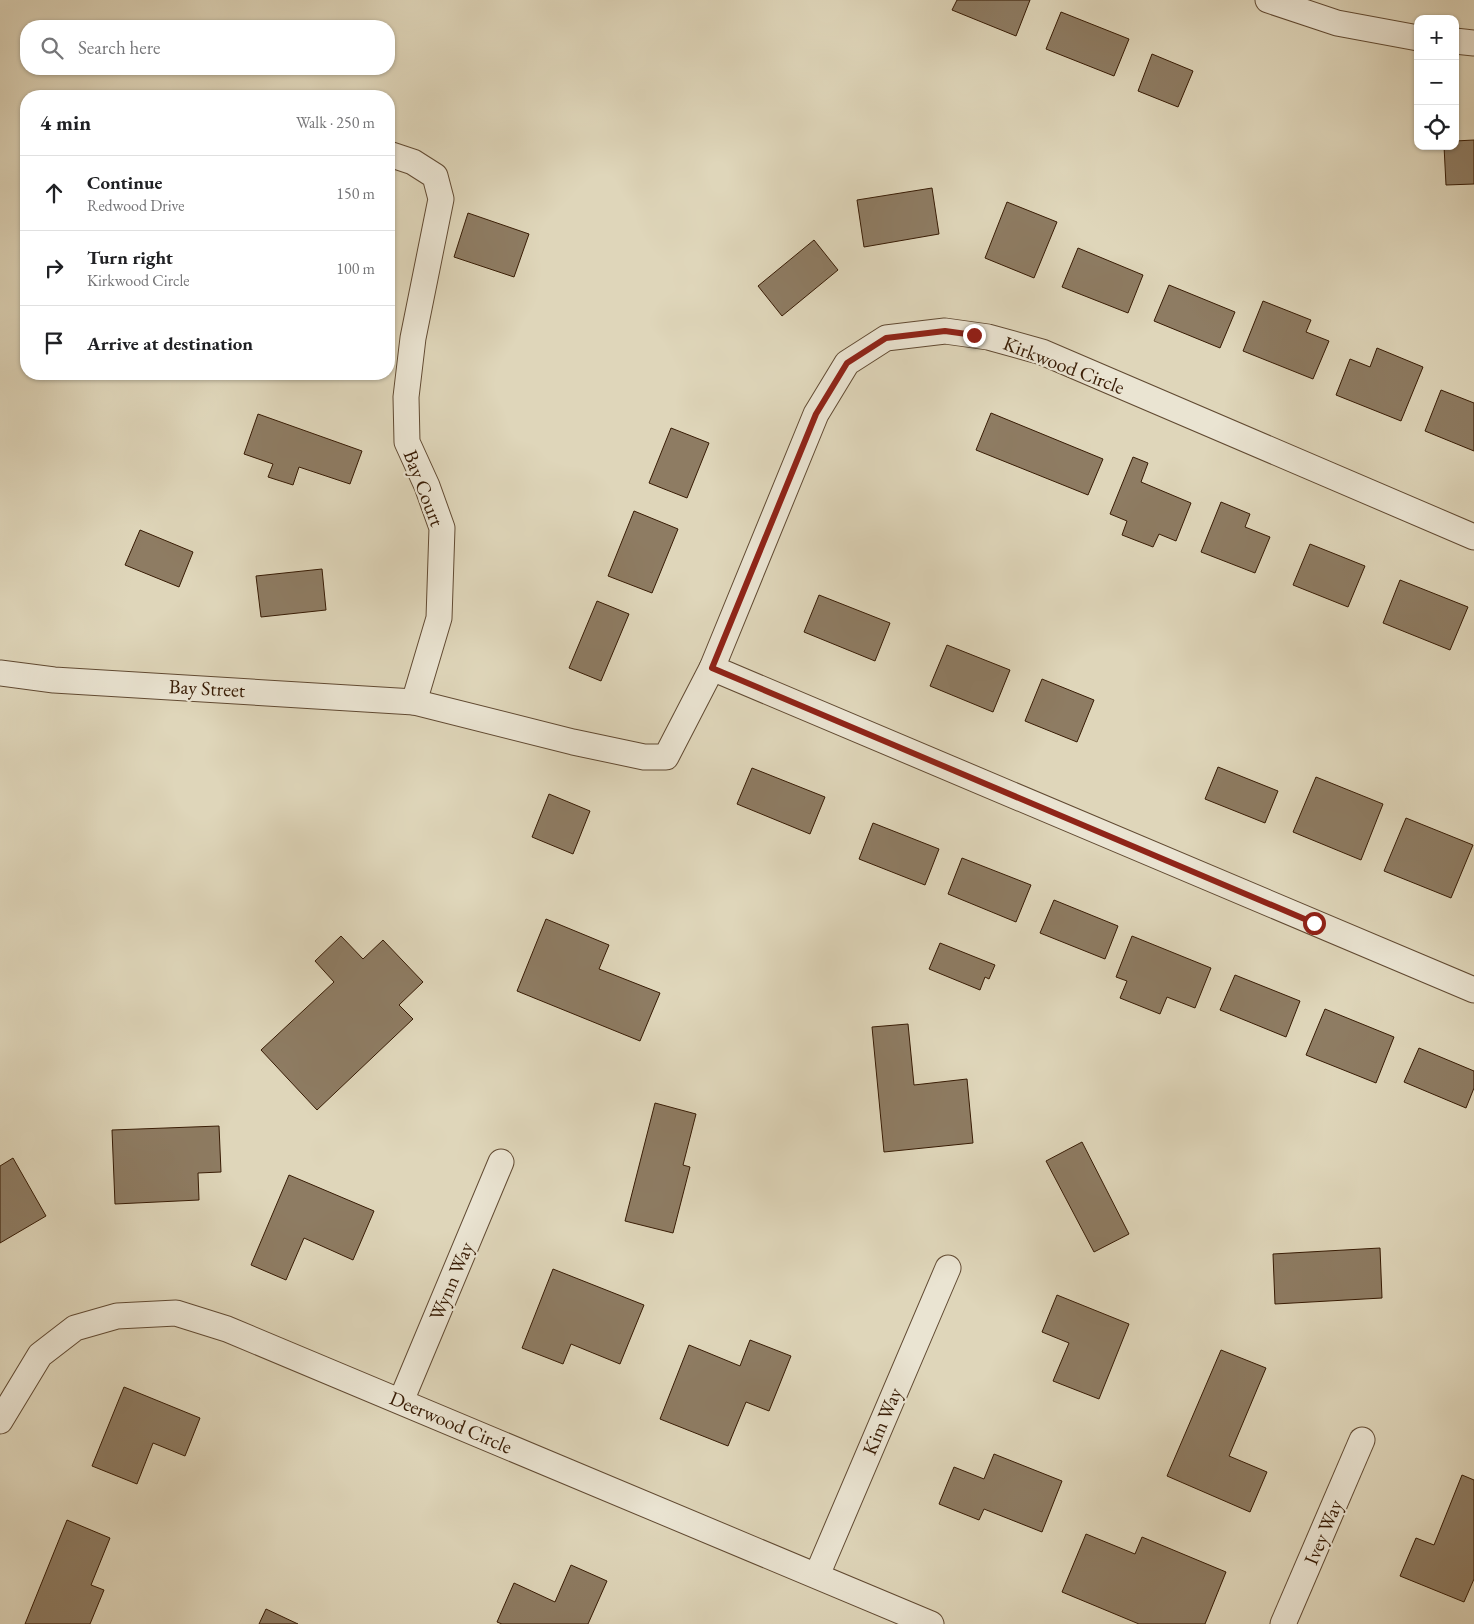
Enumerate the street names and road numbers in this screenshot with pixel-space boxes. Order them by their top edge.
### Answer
street label: Kirkwood Circle [999,330,1129,400]
street label: Bay Court [398,446,451,531]
street label: Bay Street [168,673,246,703]
street label: Wynn Way [423,1237,479,1324]
street label: Kim Way [856,1383,908,1459]
street label: Deerwood Circle [386,1384,516,1460]
street label: Ivey Way [1298,1495,1348,1569]

